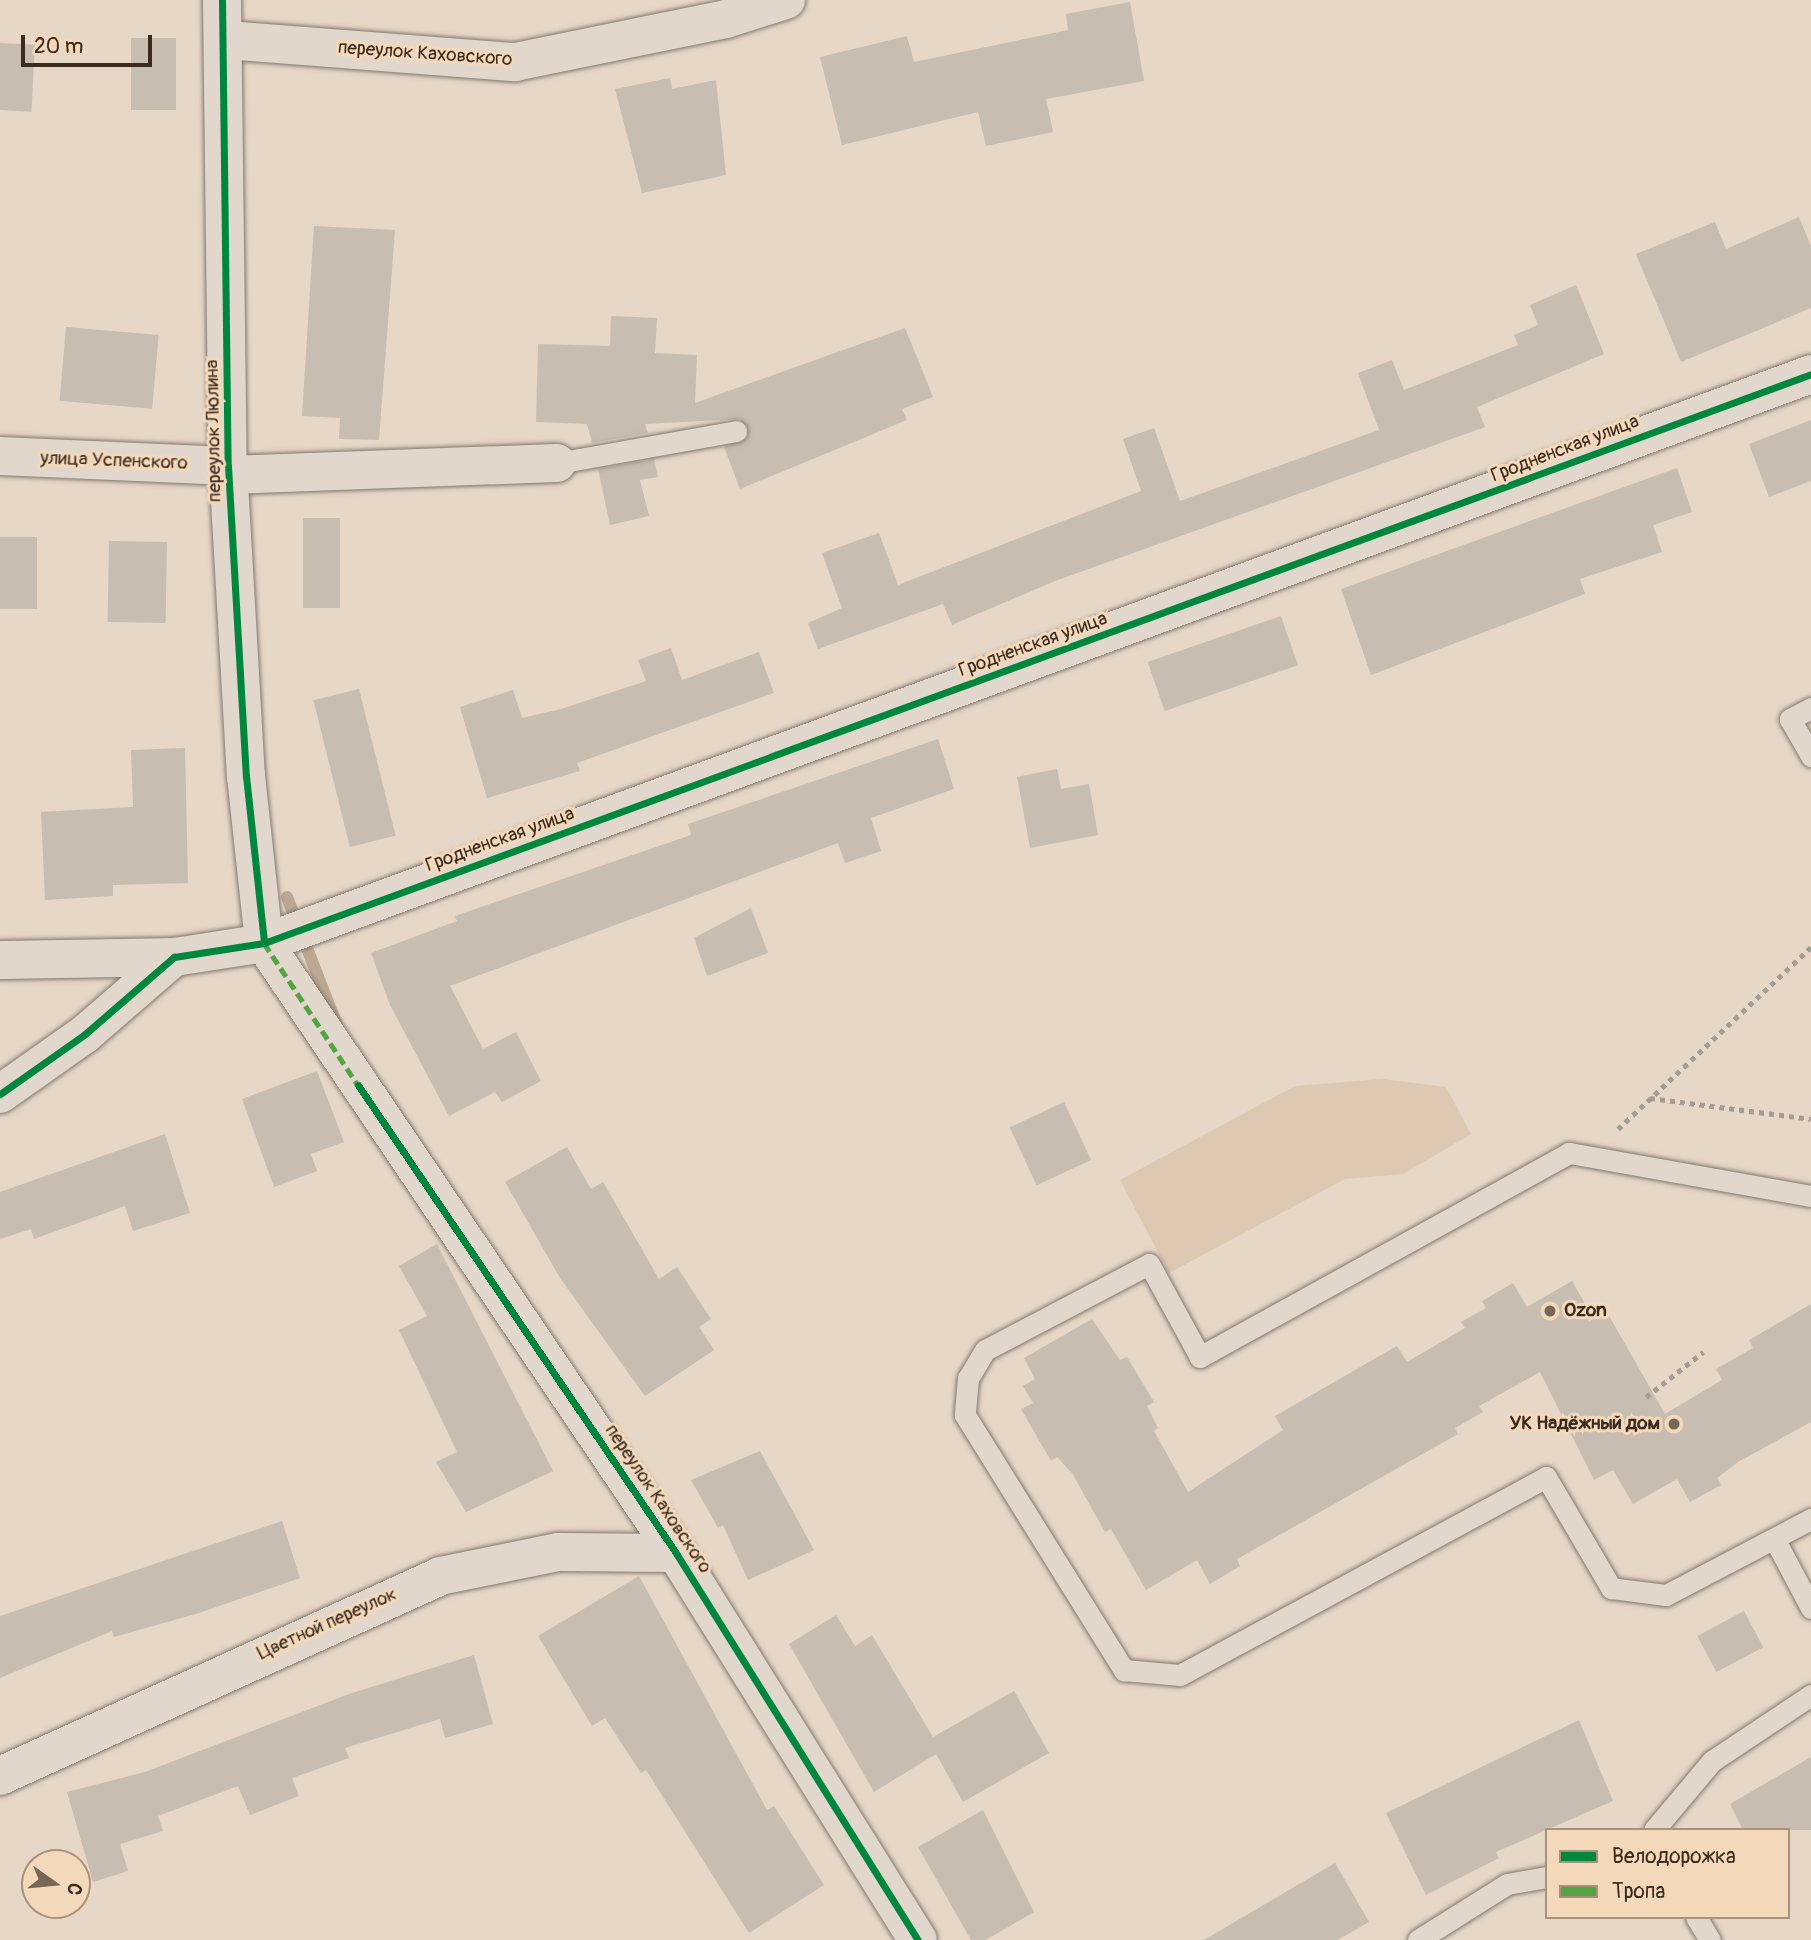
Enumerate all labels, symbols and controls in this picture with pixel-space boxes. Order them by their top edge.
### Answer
scale bar [24,21,156,65]
text: 20 m [34,33,83,60]
street label: переулок Каховского [337,37,513,71]
street label: переулок Люлина [201,360,227,502]
street label: Гродненская улица [1488,410,1642,488]
street label: улица Успенского [40,447,188,475]
street label: Гродненская улица [955,607,1111,683]
street label: Гродненская улица [422,802,578,878]
place label: Ozon [1564,1300,1607,1322]
marker: Ozon [1542,1303,1558,1319]
place label: УК Надёжный дом [1510,1413,1660,1435]
marker: УК Надёжный дом [1666,1416,1682,1432]
street label: переулок Каховского [600,1420,716,1578]
street label: Цветной переулок [254,1583,400,1665]
legend [1545,1828,1790,1919]
text: Велодорожка [1612,1843,1736,1870]
north arrow [21,1849,91,1919]
text: Тропа [1612,1878,1665,1905]
text: С [61,1880,87,1898]

